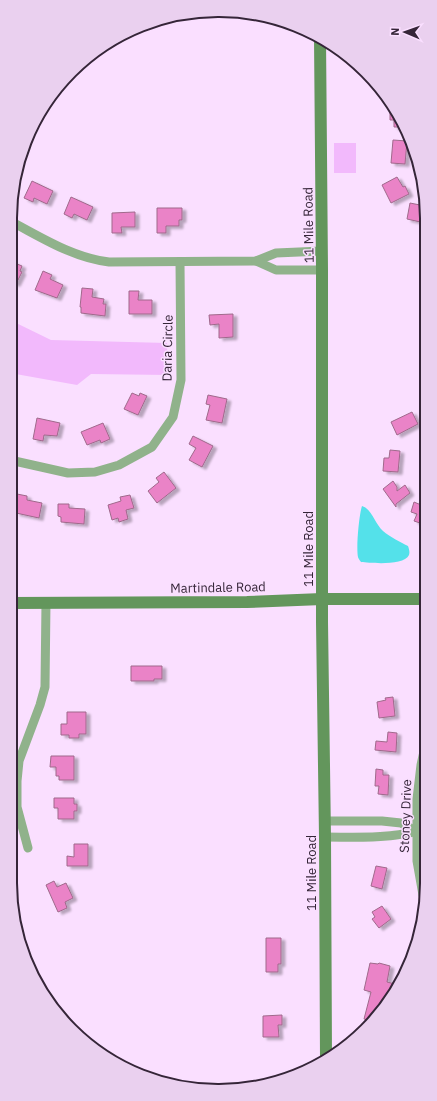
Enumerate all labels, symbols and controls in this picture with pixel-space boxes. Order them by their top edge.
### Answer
north arrow [385,12,425,52]
text: N [388,27,402,36]
street label: 11 Mile Road [299,187,318,263]
street label: Daria Circle [158,314,177,382]
street label: 11 Mile Road [300,511,317,587]
street label: Martindale Road [170,578,266,597]
street label: Stoney Drive [396,779,415,853]
street label: 11 Mile Road [303,835,320,911]

